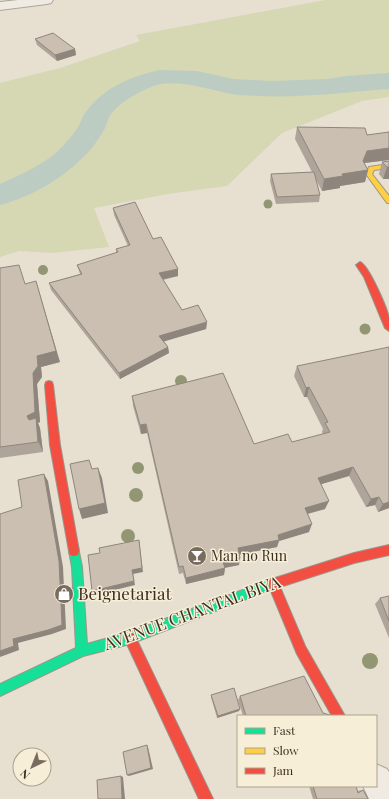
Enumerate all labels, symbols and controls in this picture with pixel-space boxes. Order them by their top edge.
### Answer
bar icon: Man no Run [186,545,208,567]
place label: Man no Run [211,546,288,565]
street label: AVENUE CHANTAL BIYA [99,570,283,655]
place label: Beignetariat [78,582,172,604]
shop icon: Beignetariat [53,583,75,605]
legend [237,715,377,787]
text: Fast [273,722,296,738]
text: Slow [273,742,299,758]
north arrow [12,747,52,787]
text: Jam [272,762,294,778]
text: N [17,766,33,783]

